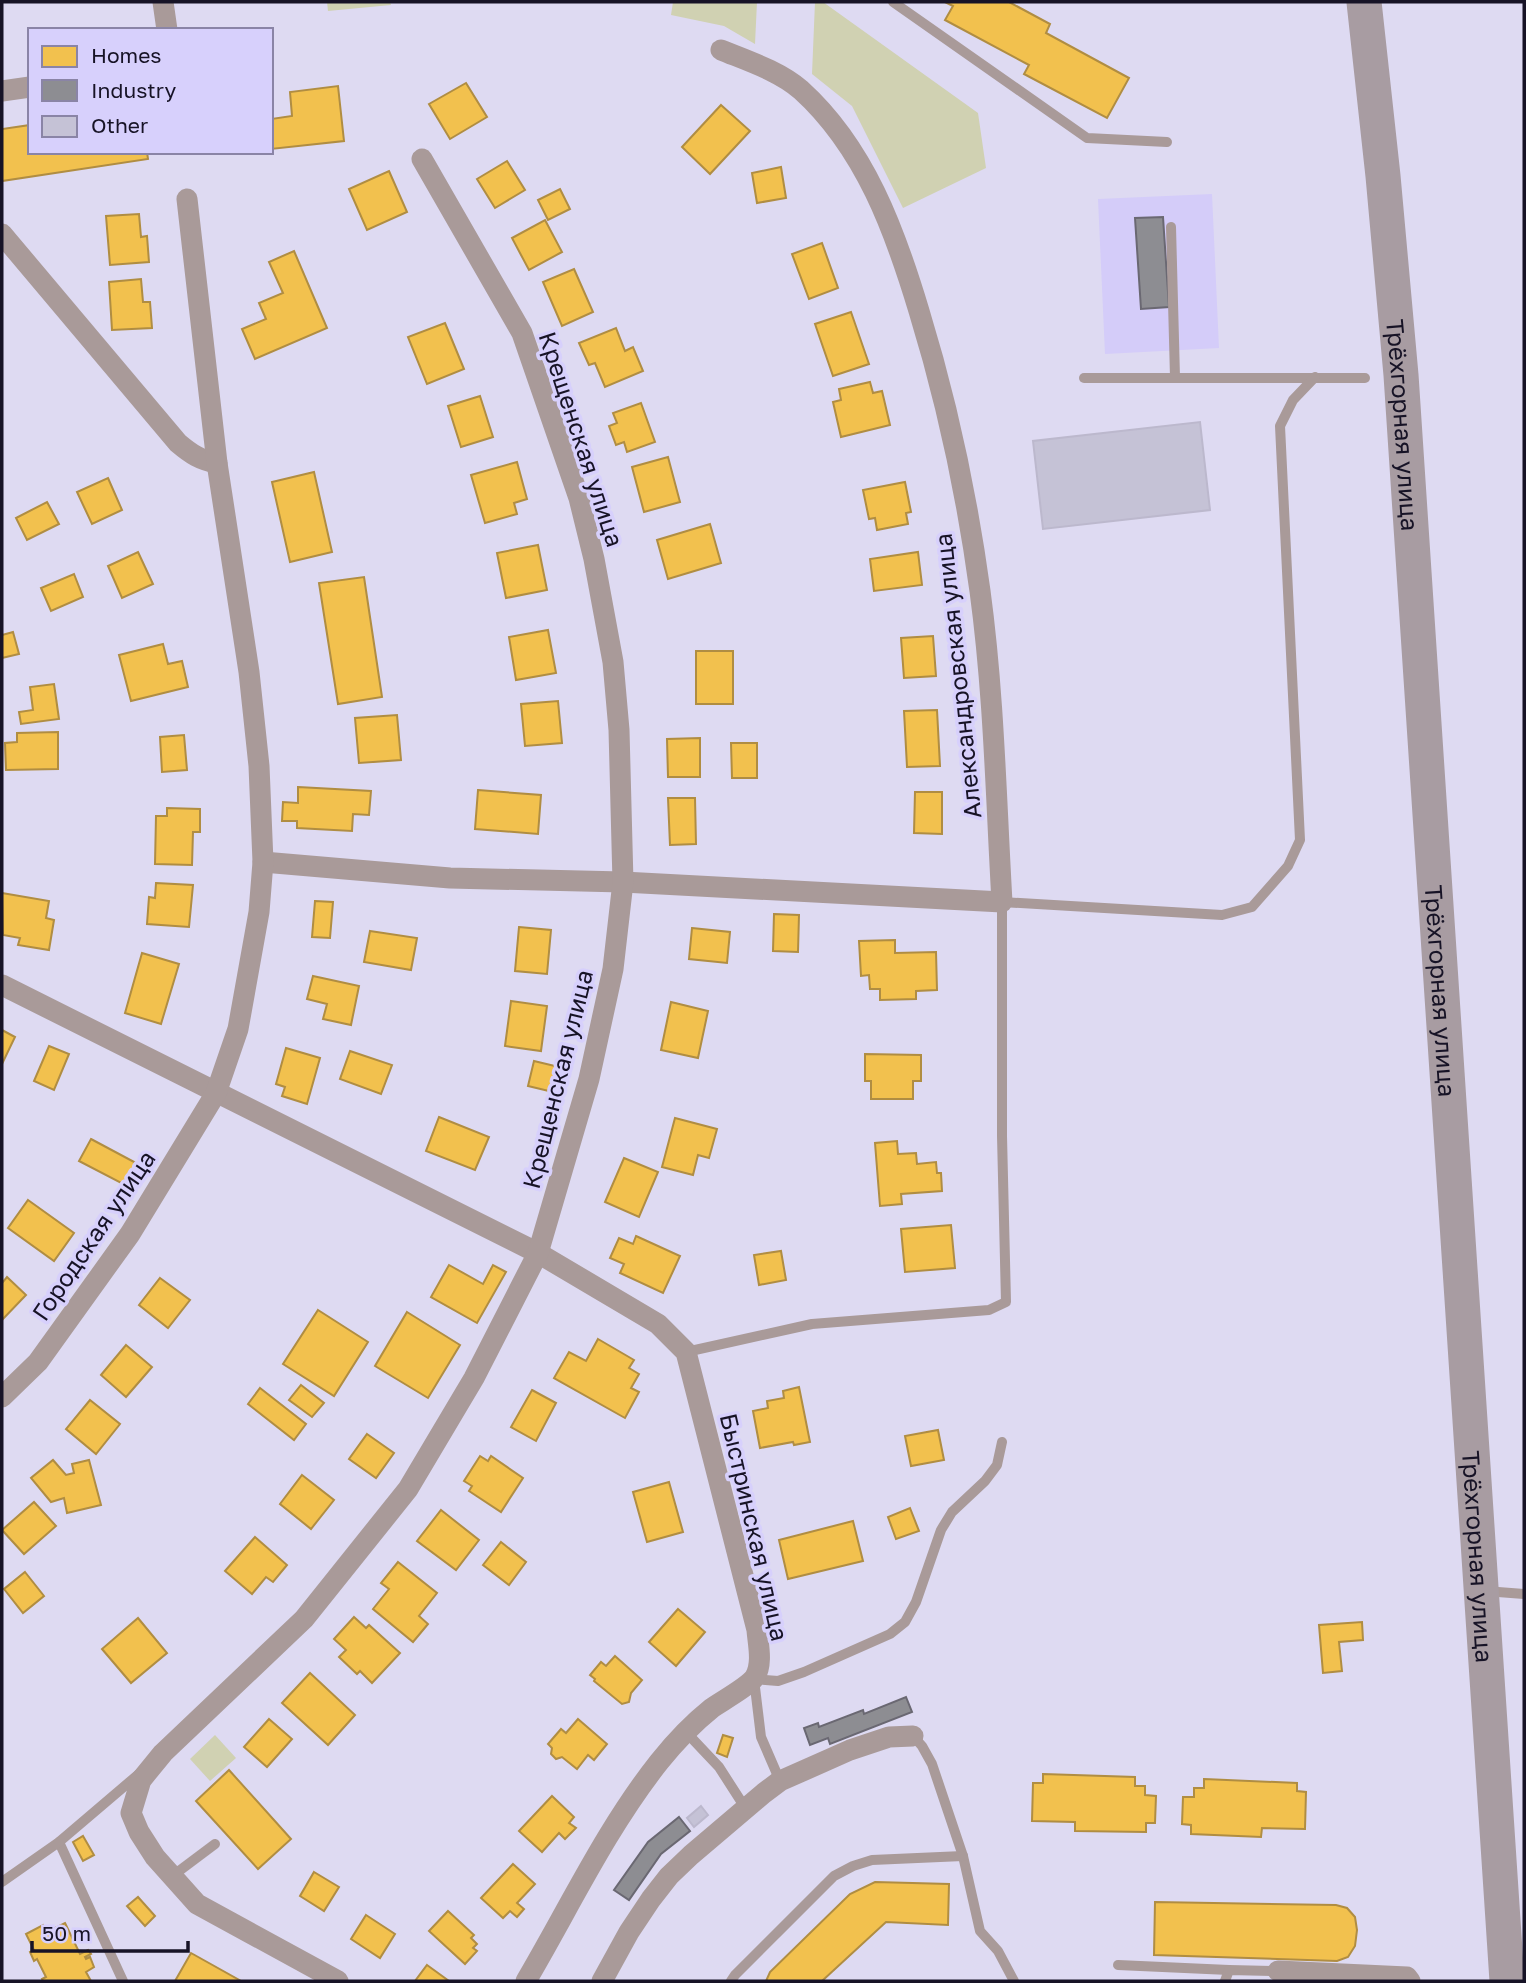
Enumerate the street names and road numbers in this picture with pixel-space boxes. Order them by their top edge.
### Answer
street label: Трёхгорная улица [1382,318,1426,532]
street label: Крещенская улица [534,328,630,550]
street label: Александровская улица [928,532,986,820]
street label: Трёхгорная улица [1420,884,1463,1098]
street label: Крещенская улица [516,967,598,1191]
street label: Городская улица [25,1144,161,1326]
street label: Быстринская улица [715,1410,795,1644]
street label: Трёхгорная улица [1458,1450,1500,1663]

